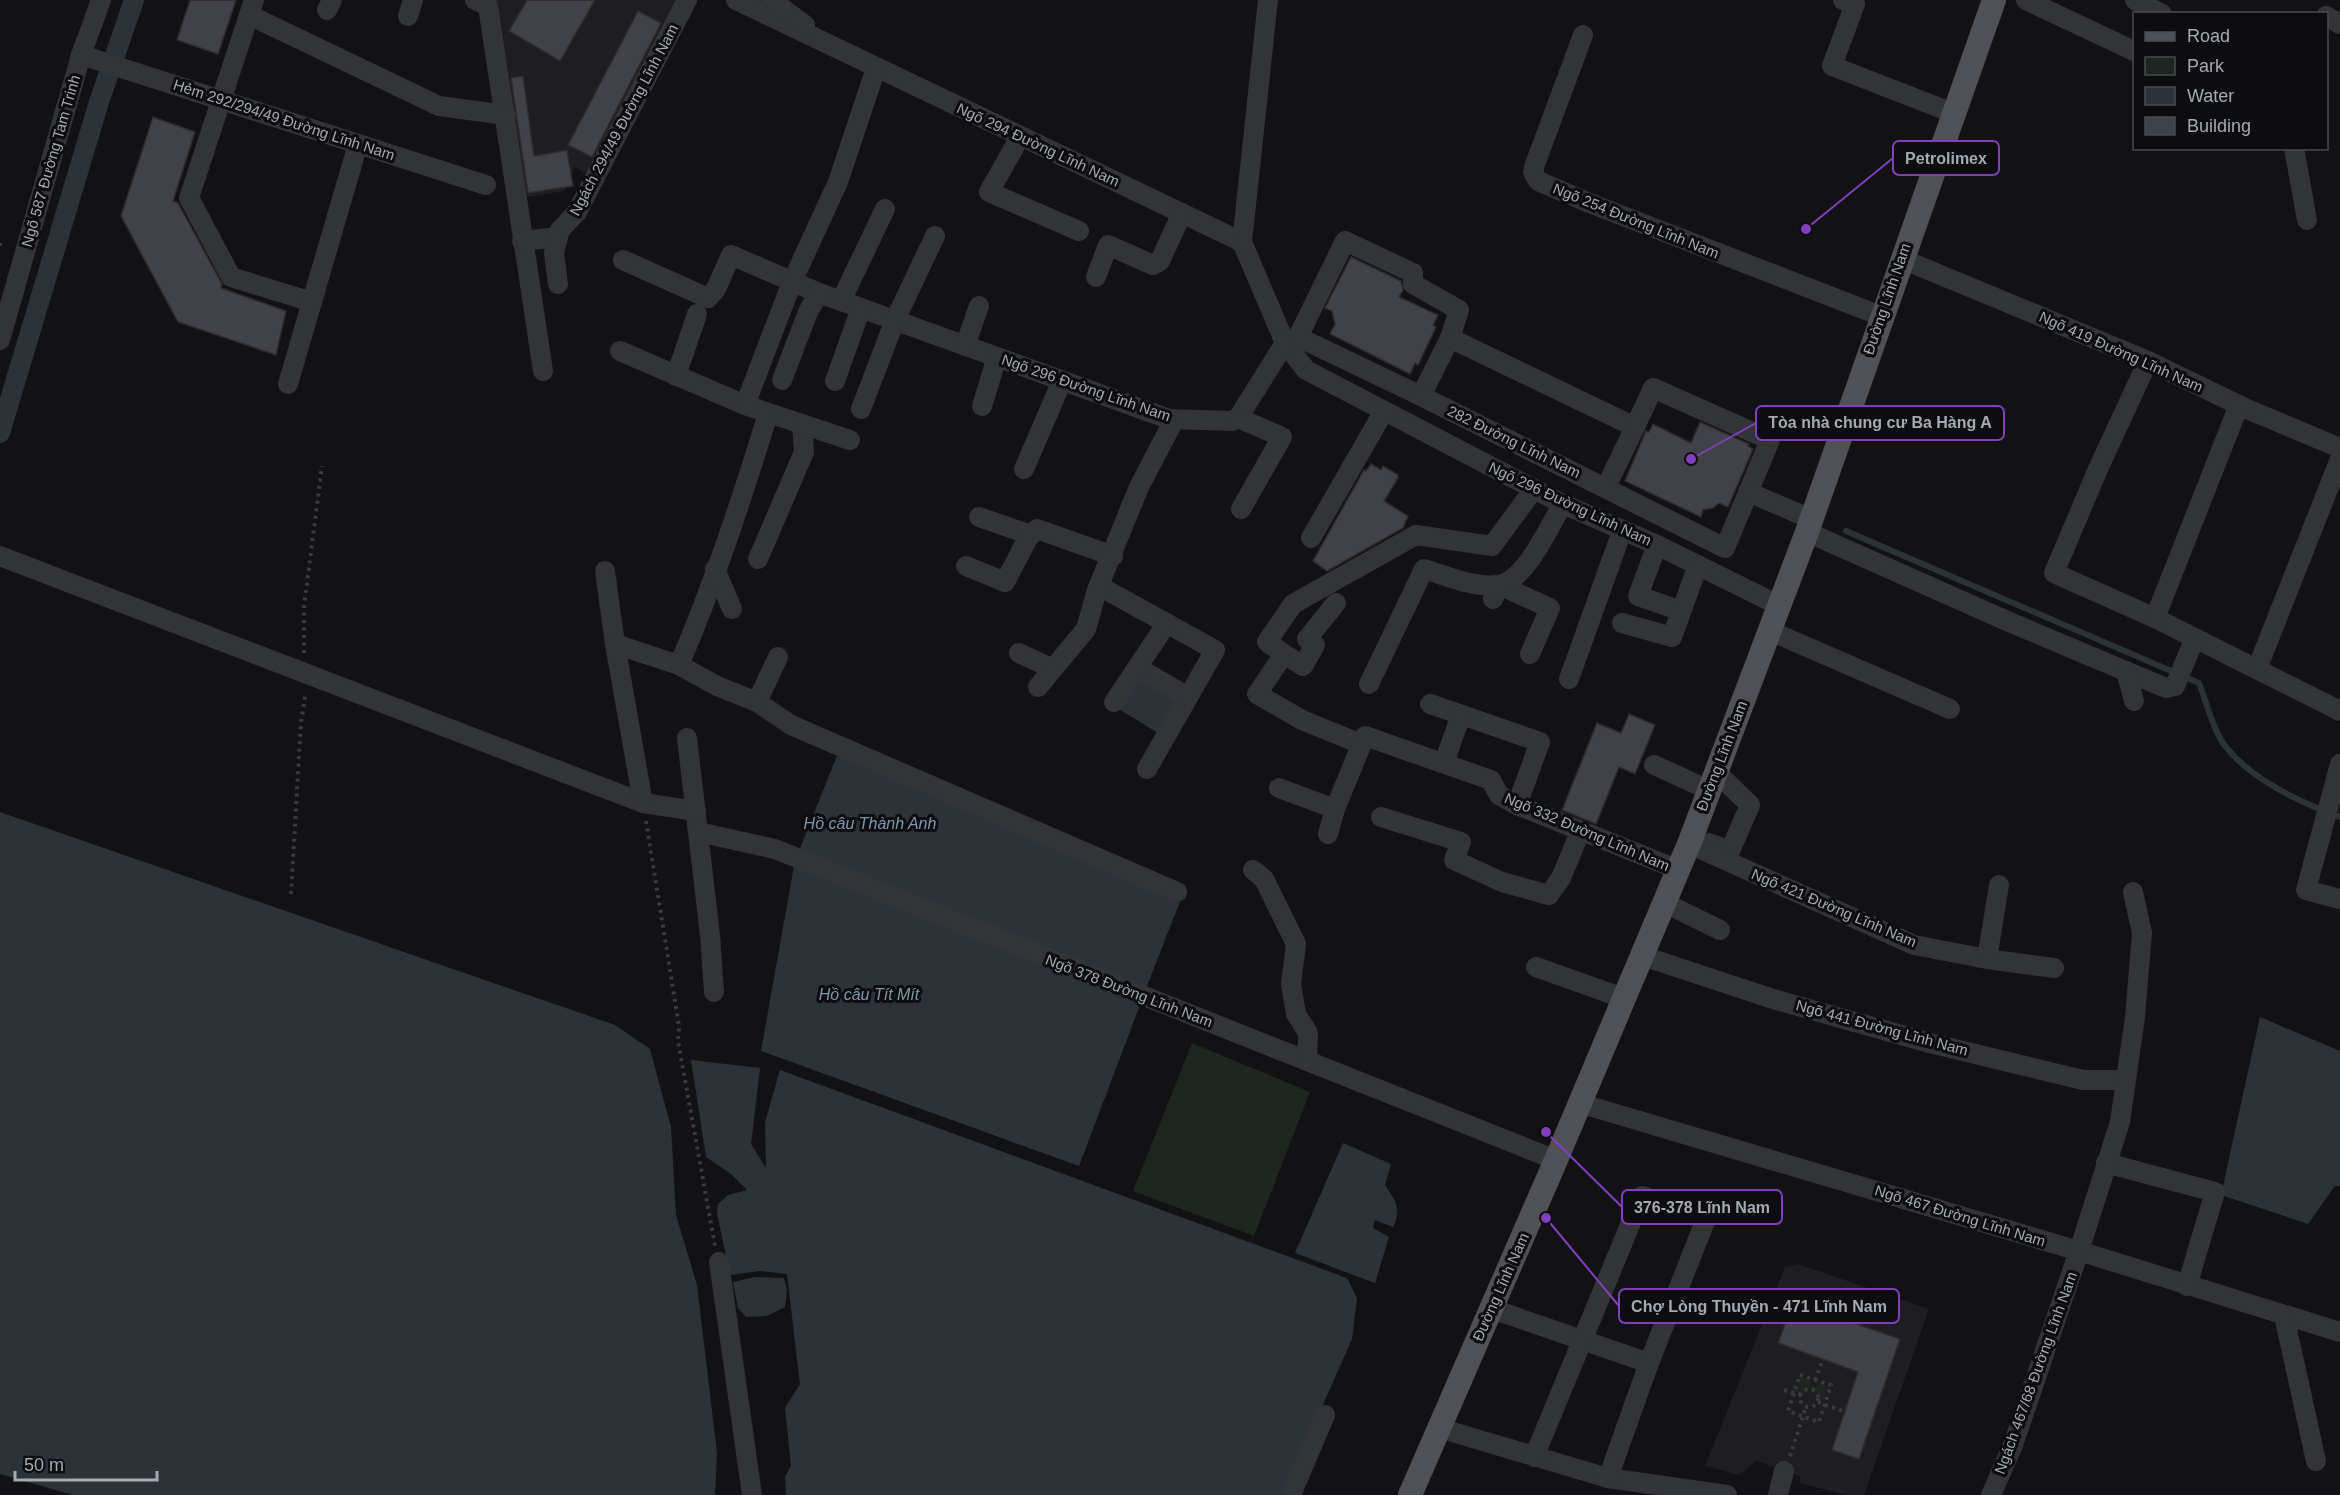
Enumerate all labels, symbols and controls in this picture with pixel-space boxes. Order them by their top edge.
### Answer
legend [2133,12,2328,150]
street label: Ngách 294/49 Đường Lĩnh Nam [566,21,681,218]
text: Road [2187,26,2230,46]
text: Park [2187,56,2225,76]
street label: Ngõ 587 Đường Tam Trinh [18,73,83,249]
street label: Hẻm 292/294/49 Đường Lĩnh Nam [171,76,397,163]
text: Water [2187,86,2234,106]
street label: Ngõ 294 Đường Lĩnh Nam [954,99,1122,190]
text: Building [2187,116,2251,136]
callout: Petrolimex [1893,141,1999,175]
text: Petrolimex [1905,150,1987,167]
street label: Ngõ 254 Đường Lĩnh Nam [1551,179,1722,262]
street label: Đường Lĩnh Nam [1860,241,1914,357]
street label: Ngõ 419 Đường Lĩnh Nam [2037,308,2206,395]
street label: Ngõ 296 Đường Lĩnh Nam [999,351,1173,424]
street label: 282 Đường Lĩnh Nam [1445,402,1583,481]
callout: Tòa nhà chung cư Ba Hàng A [1756,406,2004,440]
text: Tòa nhà chung cư Ba Hàng A [1768,414,1992,431]
street label: Ngõ 296 Đường Lĩnh Nam [1486,458,1654,549]
street label: Đường Lĩnh Nam [1693,698,1750,813]
street label: Ngõ 332 Đường Lĩnh Nam [1502,789,1672,874]
water label: Hồ câu Thành Anh [804,815,937,832]
street label: Ngõ 421 Đường Lĩnh Nam [1749,865,1919,950]
street label: Ngõ 378 Đường Lĩnh Nam [1043,951,1215,1030]
water label: Hồ câu Tít Mít [819,986,920,1003]
street label: Ngõ 441 Đường Lĩnh Nam [1794,996,1970,1059]
street label: Ngõ 467 Đường Lĩnh Nam [1873,1181,2047,1250]
callout: 376-378 Lĩnh Nam [1622,1190,1782,1224]
text: 376-378 Lĩnh Nam [1634,1199,1770,1216]
street label: Đường Lĩnh Nam [1469,1230,1532,1344]
street label: Ngách 467/68 Đường Lĩnh Nam [1991,1269,2080,1476]
callout: Chợ Lòng Thuyền - 471 Lĩnh Nam [1619,1289,1899,1323]
text: Chợ Lòng Thuyền - 471 Lĩnh Nam [1631,1298,1887,1315]
scale bar [15,1444,158,1482]
text: 50 m [24,1455,64,1475]

